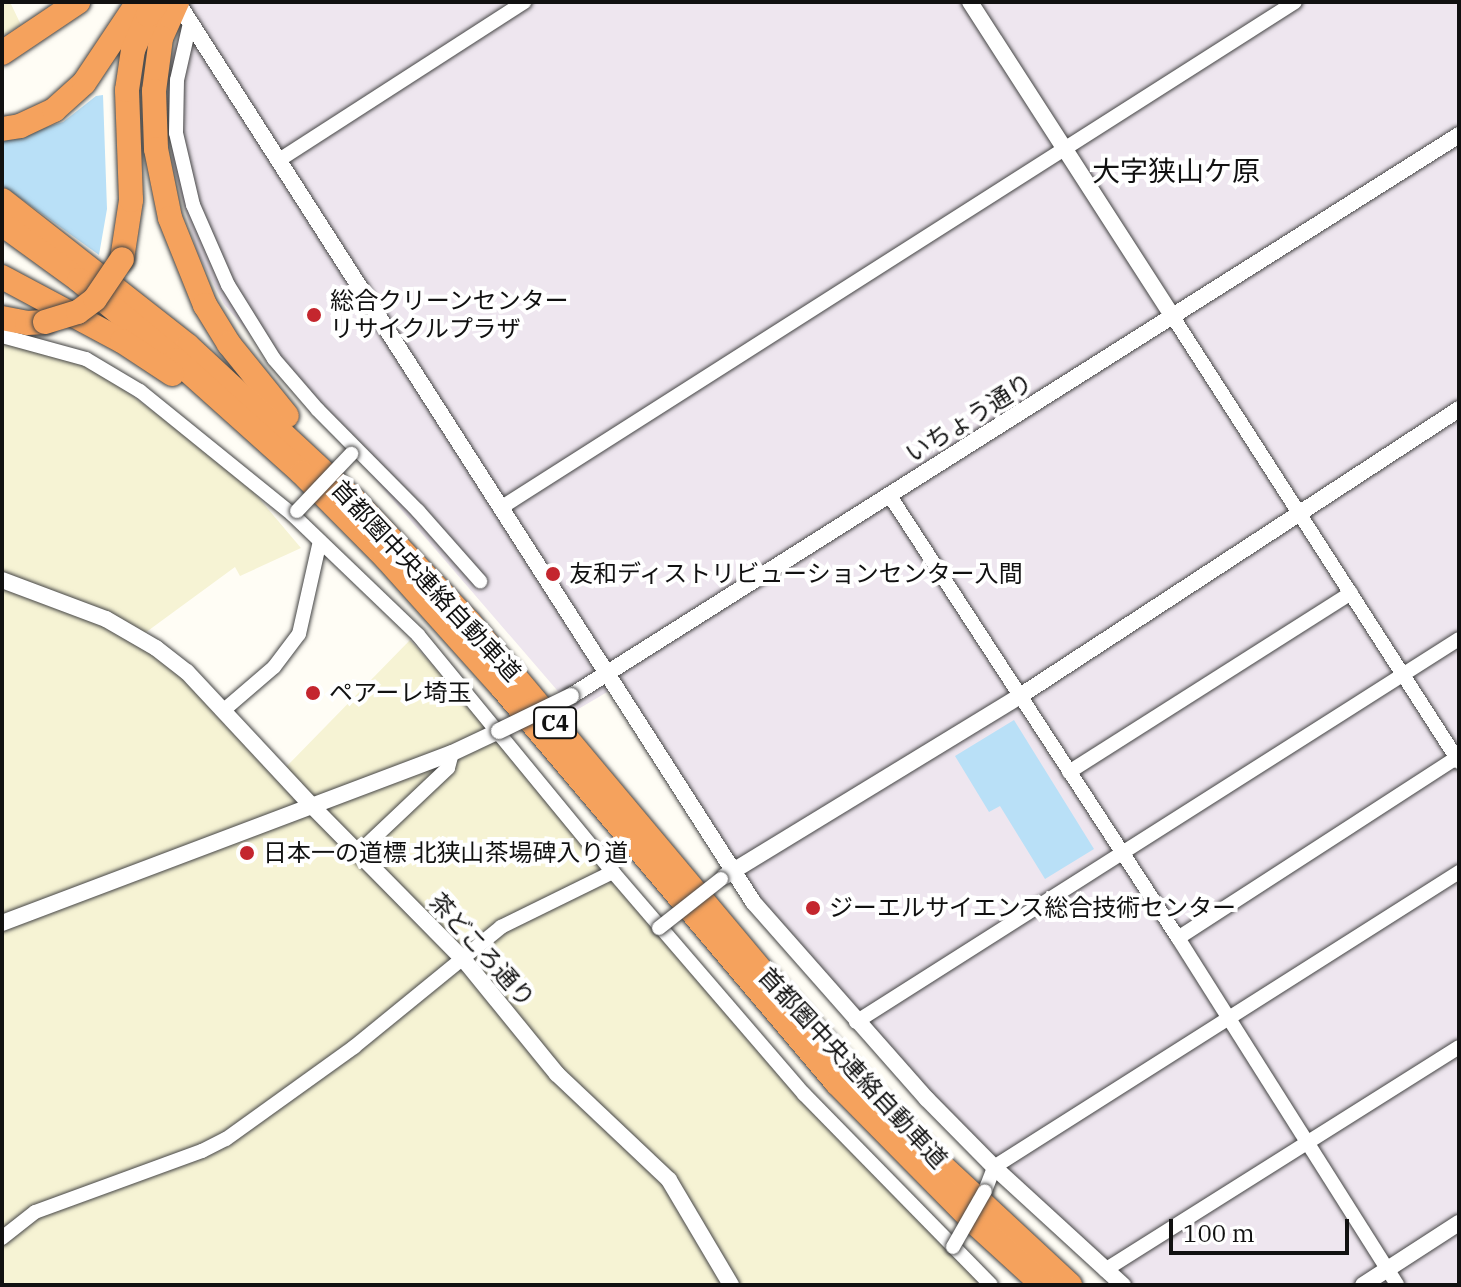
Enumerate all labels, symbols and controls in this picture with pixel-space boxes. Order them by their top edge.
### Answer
district label: 大字狭山ケ原 [1092,154,1260,188]
place label: 総合クリーンセンター リサイクルプラザ [330,287,570,343]
marker: 総合クリーンセンター リサイクルプラザ [305,306,323,324]
street label: いちょう通り [900,368,1038,468]
street label: 首都圏中央連絡自動車道 [325,475,527,687]
place label: 友和ディストリビューションセンター入間 [569,560,1025,588]
marker: 友和ディストリビューションセンター入間 [544,565,562,583]
place label: ペアーレ埼玉 [329,679,472,707]
marker: ペアーレ埼玉 [304,684,322,702]
road number: C4 [533,705,577,741]
place label: 日本一の道標 北狭山茶場碑入り道 [263,839,629,867]
marker: 日本一の道標 北狭山茶場碑入り道 [238,844,256,862]
street label: 茶どころ通り [423,887,541,1013]
place label: ジーエルサイエンス総合技術センター [829,894,1237,922]
marker: ジーエルサイエンス総合技術センター [804,899,822,917]
street label: 首都圏中央連絡自動車道 [752,962,954,1174]
scale bar [1173,1203,1353,1253]
text: 100 m [1183,1217,1255,1249]

